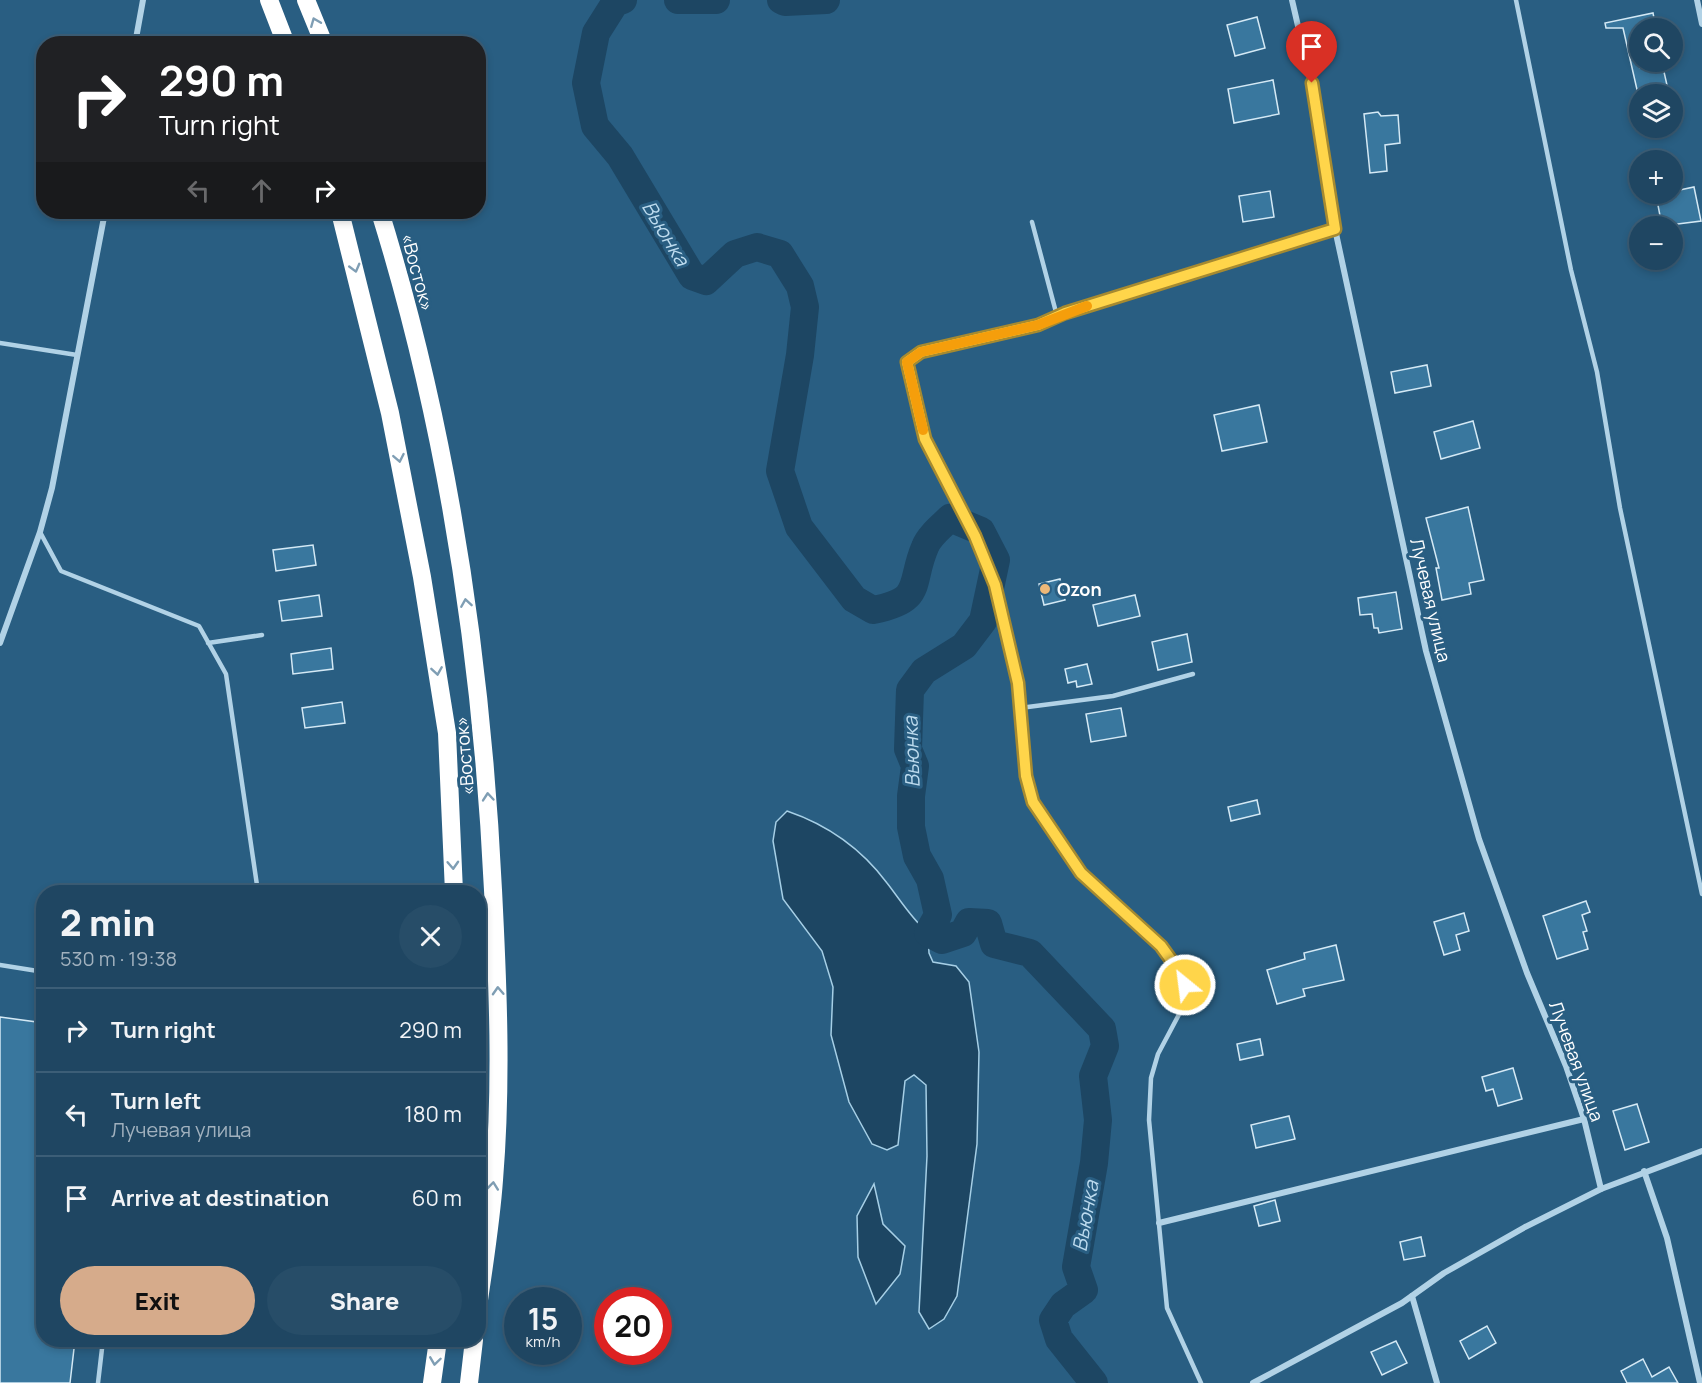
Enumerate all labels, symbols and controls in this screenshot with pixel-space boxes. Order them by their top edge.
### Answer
one-way arrow [310,17,322,28]
map controls [1629,18,1683,270]
button: search [1629,18,1683,72]
pin [1286,21,1337,83]
icon: arrive [1295,30,1328,63]
text: 290 m [159,51,284,109]
icon: right [60,60,138,138]
button: layers [1629,84,1683,138]
text: Turn right [159,106,280,143]
button: + [1629,150,1683,204]
icon: left [182,174,215,207]
icon: ahead [245,174,278,207]
icon: right [308,174,341,207]
water label: Вьюнка [636,195,696,271]
button: − [1629,216,1683,270]
street label: «Восток» [396,231,440,313]
one-way arrow [348,263,361,273]
one-way arrow [392,453,405,463]
street label: Лучевая улица [1405,536,1457,664]
place label: Ozon [1057,577,1102,601]
marker: Ozon [1038,582,1052,596]
one-way arrow [460,598,473,608]
one-way arrow [430,666,442,675]
water label: Вьюнка [896,715,926,788]
street label: «Восток» [449,716,479,796]
one-way arrow [482,792,495,801]
one-way arrow [447,860,460,869]
text: 2 min [60,898,155,947]
button: close [399,905,462,968]
text: 530 m · 19:38 [60,945,177,972]
position arrow [1153,953,1217,1017]
one-way arrow [492,987,505,996]
street label: Лучевая улица [1544,997,1610,1125]
icon: right [60,1014,93,1047]
text: Turn right [111,1015,216,1045]
text: 290 m [399,1015,462,1045]
text: Turn left [111,1086,201,1116]
icon: left [60,1098,93,1131]
text: 180 m [404,1099,462,1129]
text: Лучевая улица [111,1116,251,1143]
water label: Вьюнка [1066,1178,1105,1253]
icon: arrive [60,1182,93,1215]
one-way arrow [486,1182,499,1191]
text: Arrive at destination [111,1183,329,1213]
text: 60 m [412,1183,462,1213]
button: Exit [60,1266,255,1335]
button: Share [267,1266,462,1335]
speed limit sign: 20 [594,1287,672,1365]
text: 15 [528,1298,558,1339]
text: km/h [526,1331,560,1352]
one-way arrow [429,1357,442,1366]

